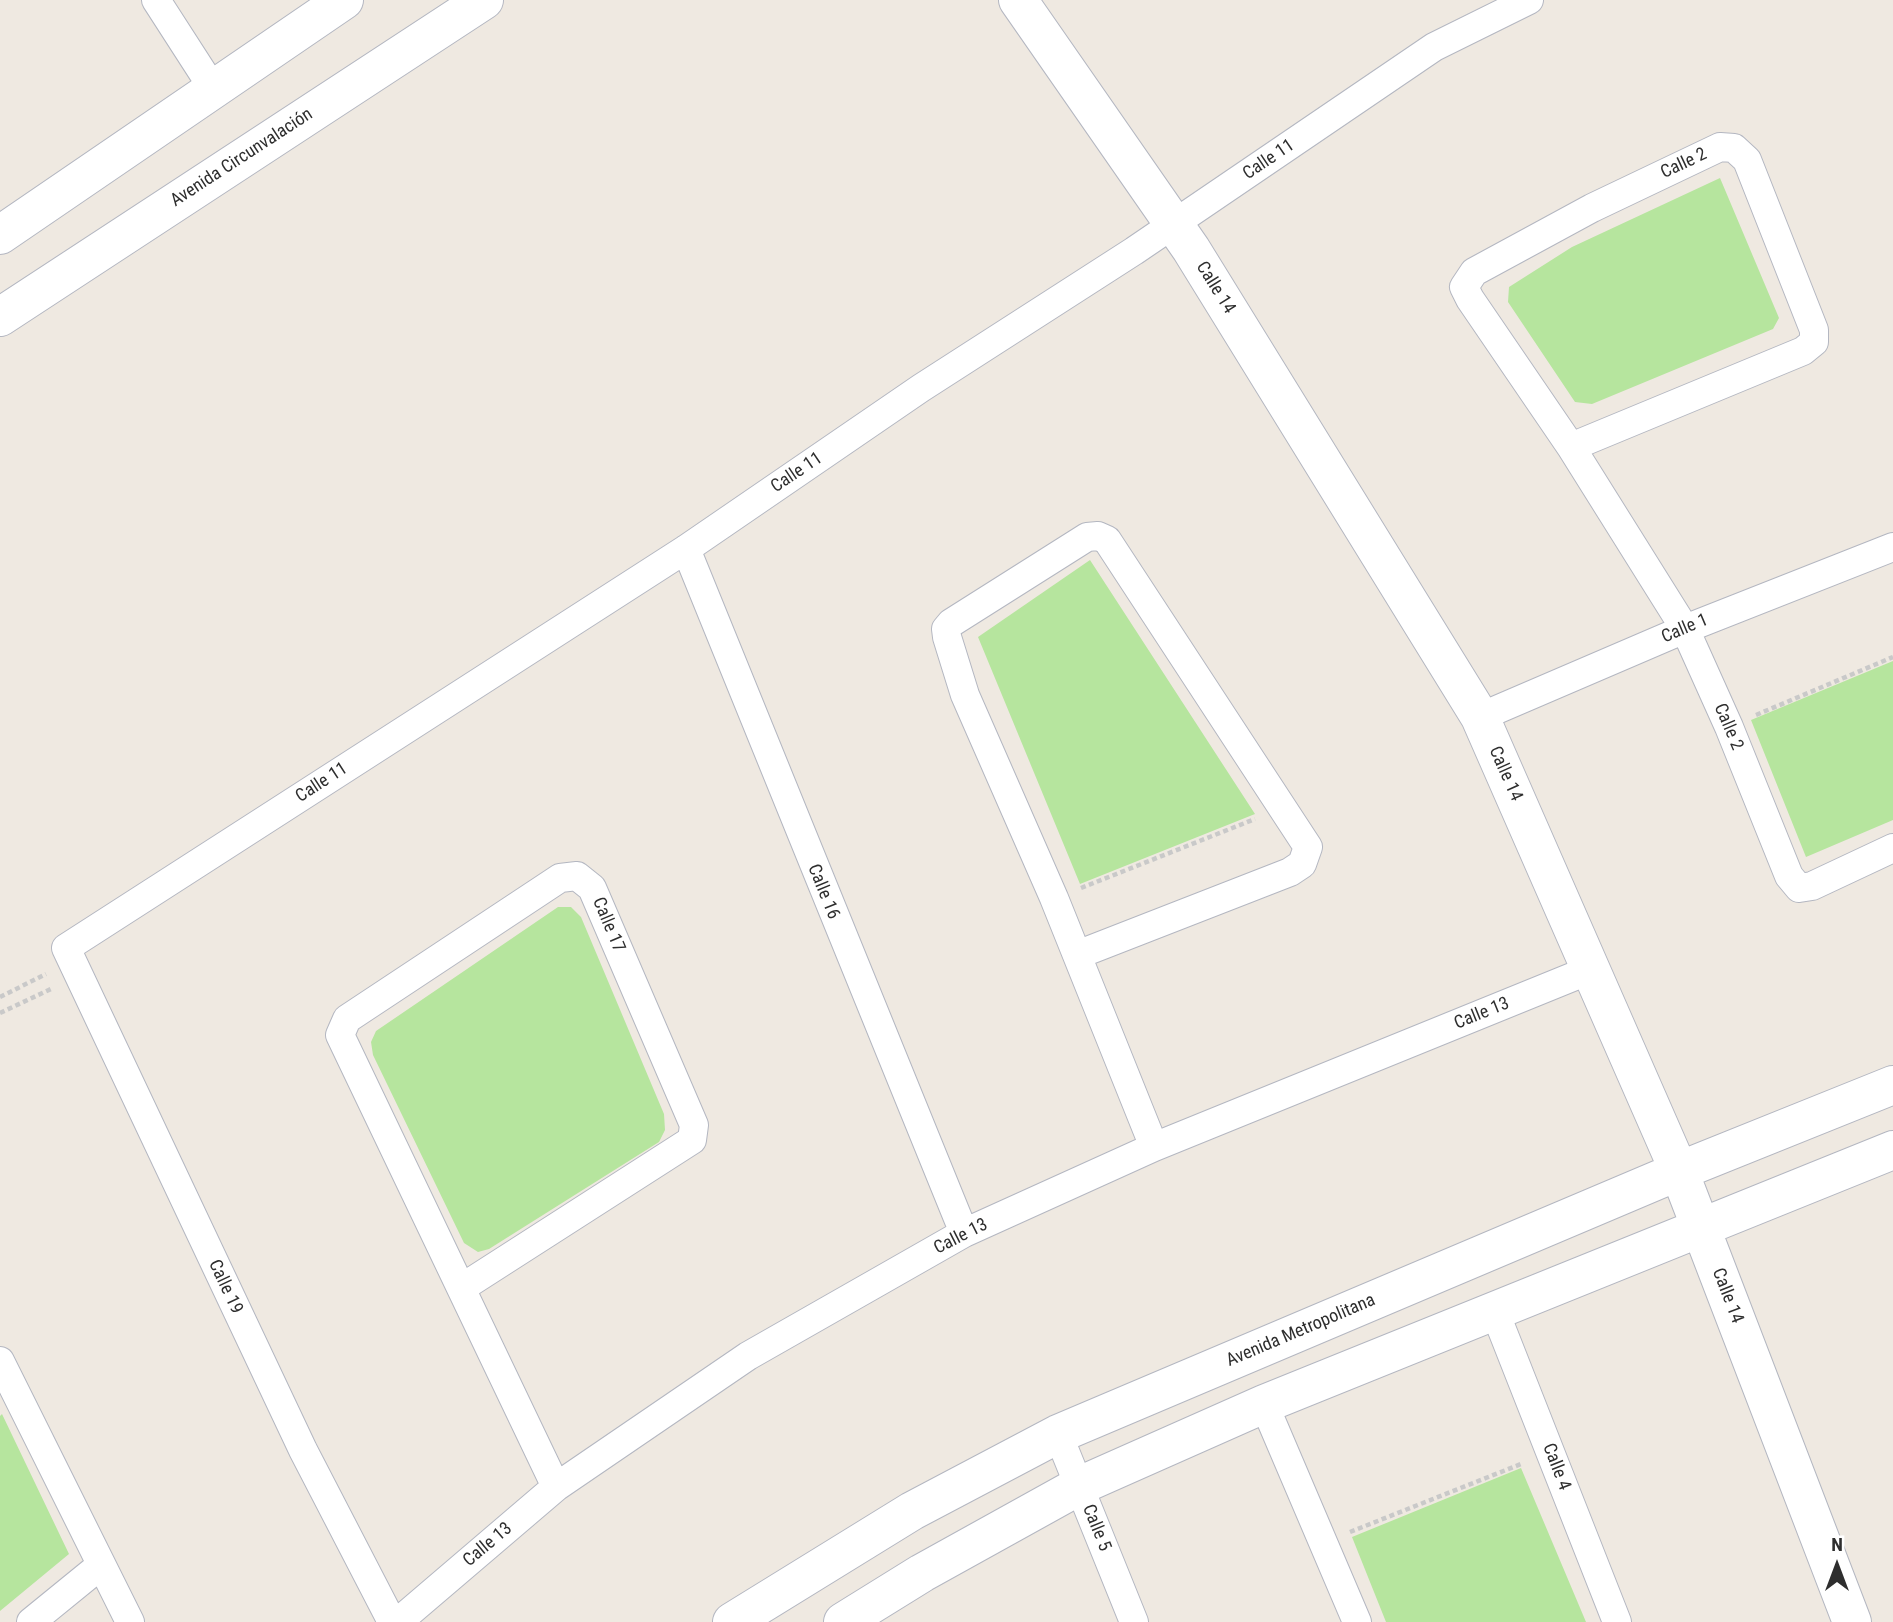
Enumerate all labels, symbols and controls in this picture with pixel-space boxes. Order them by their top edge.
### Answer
street label: Avenida Circunvalación [167,104,317,212]
street label: Calle 11 [1239,135,1299,185]
street label: Calle 2 [1657,144,1711,184]
street label: Calle 14 [1191,258,1239,318]
street label: Calle 11 [767,448,827,498]
street label: Calle 1 [1658,610,1712,648]
street label: Calle 2 [1709,700,1747,754]
street label: Calle 14 [1483,743,1527,805]
street label: Calle 11 [292,758,352,808]
street label: Calle 16 [802,861,844,923]
street label: Calle 17 [587,894,629,956]
street label: Calle 13 [1451,993,1513,1035]
street label: Calle 13 [931,1214,991,1260]
street label: Calle 19 [203,1256,247,1318]
street label: Calle 14 [1707,1265,1747,1327]
street label: Avenida Metropolitana [1223,1290,1379,1372]
street label: Calle 4 [1537,1440,1575,1494]
street label: Calle 5 [1077,1501,1115,1555]
street label: Calle 13 [459,1518,517,1572]
north arrow [1802,1531,1872,1601]
text: N [1831,1533,1843,1556]

